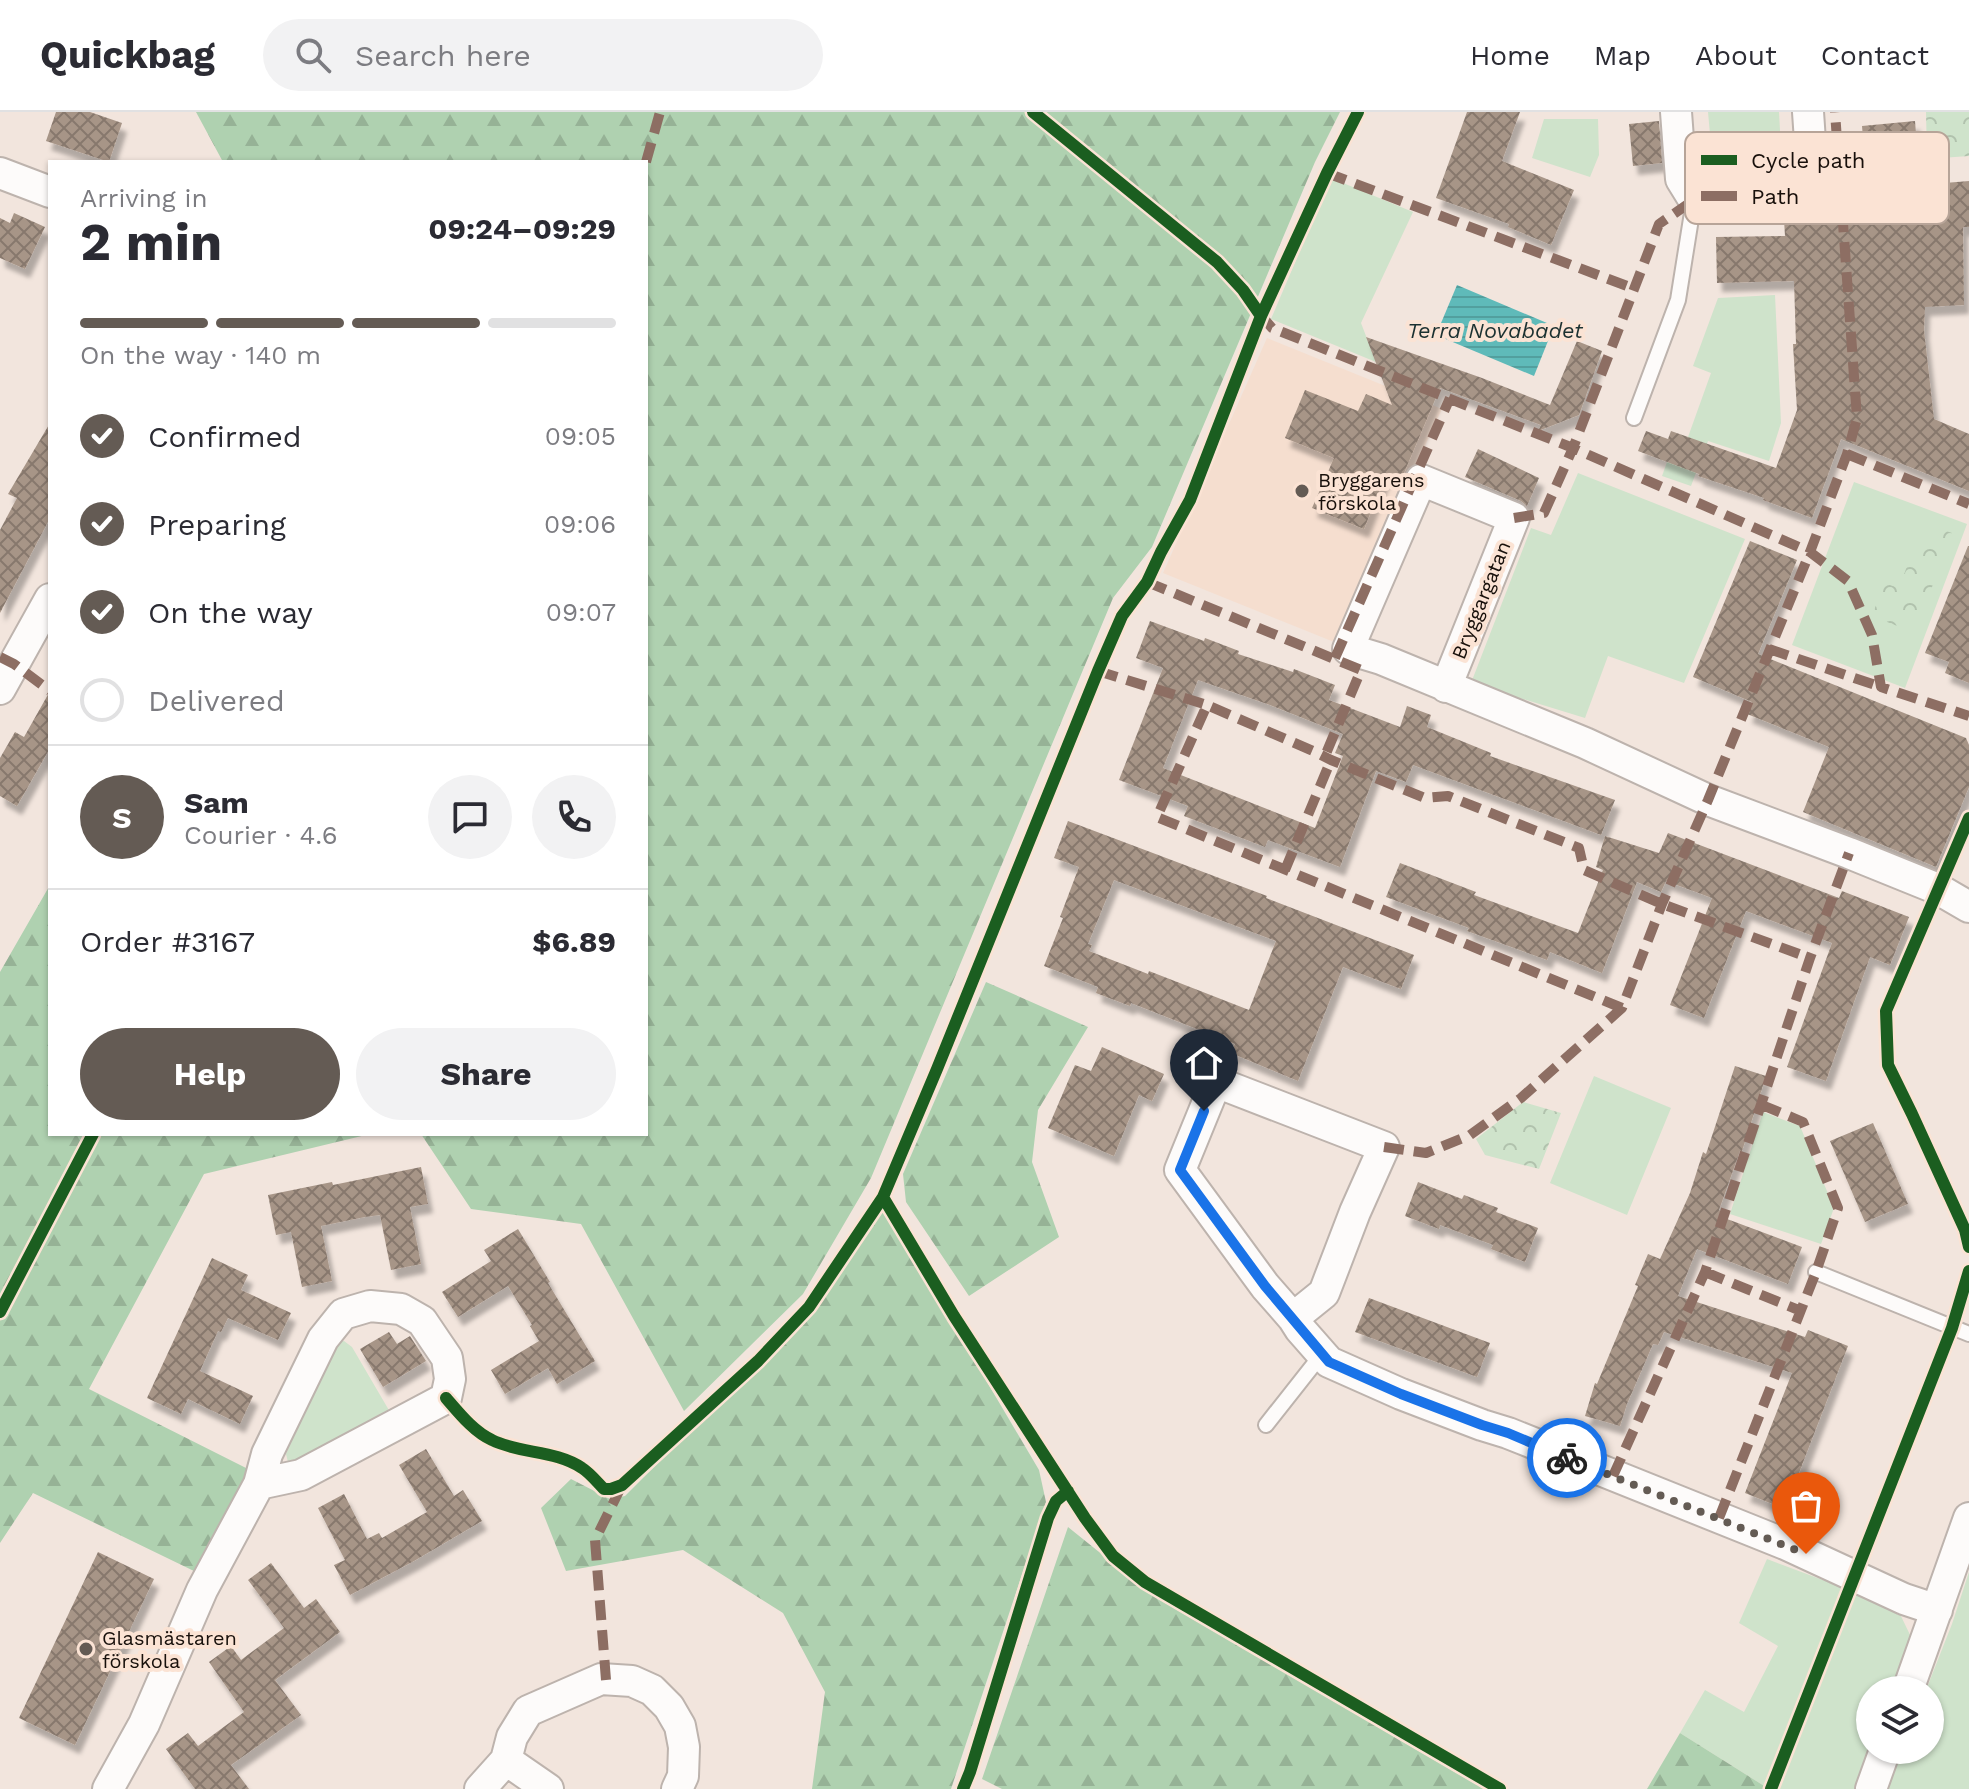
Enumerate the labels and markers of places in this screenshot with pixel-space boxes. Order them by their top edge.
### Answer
place label: Bryggarens förskola [1318,468,1424,515]
marker: Bryggarens förskola [1293,482,1311,500]
pin [1170,1029,1238,1111]
pin [1772,1472,1840,1554]
place label: Glasmästaren förskola [102,1626,237,1673]
marker: Glasmästaren förskola [77,1640,95,1658]

